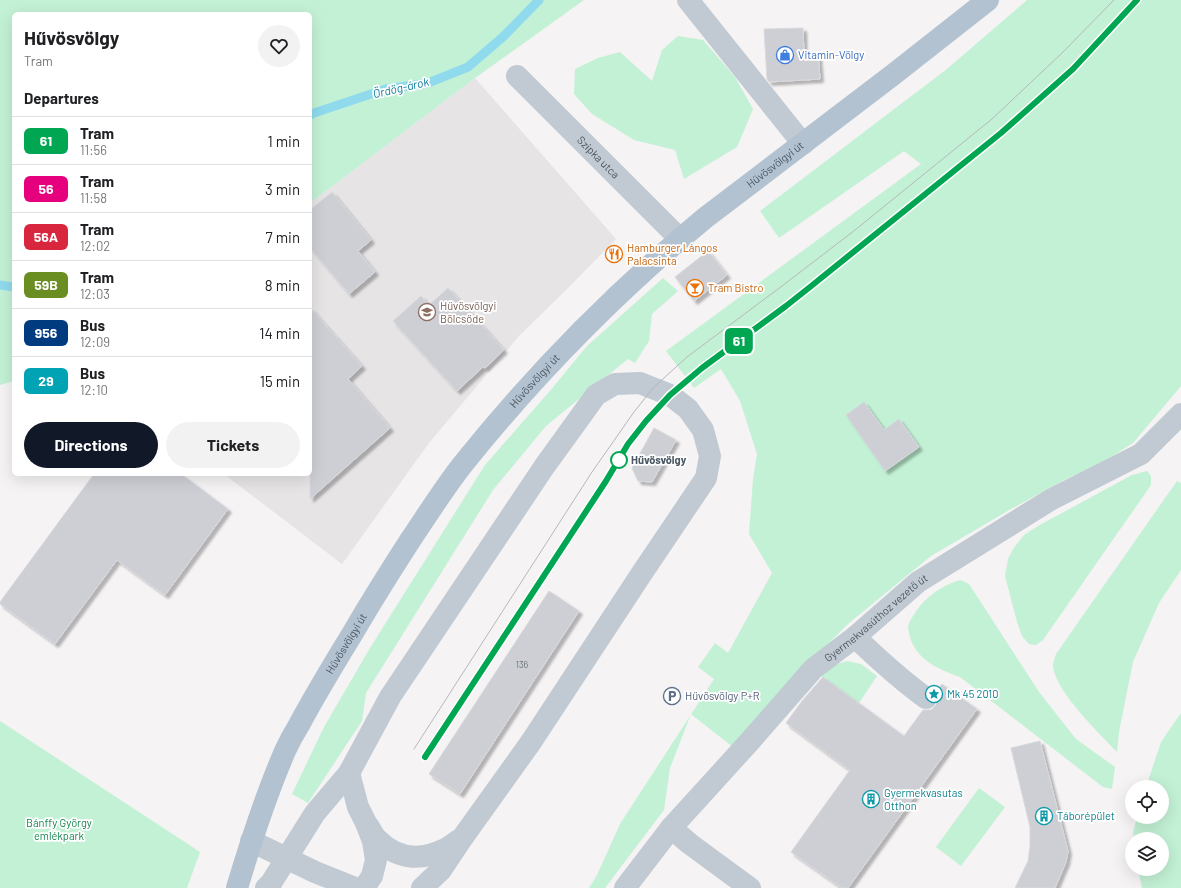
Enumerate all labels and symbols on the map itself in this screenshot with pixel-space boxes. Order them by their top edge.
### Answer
shop icon: Vitamin-Völgy [775,45,795,65]
place label: Vitamin-Völgy [798,48,864,61]
water label: Ördög-árok [371,74,430,100]
street label: Szipka utca [575,133,623,181]
street label: Hűvösvölgyi út [744,138,806,190]
place label: Hamburger Lángos Palacsinta [627,241,718,267]
restaurant icon: Hamburger Lángos Palacsinta [604,244,624,264]
bar icon: Tram Bistro [685,278,705,298]
place label: Tram Bistro [708,281,764,294]
place label: Hűvösvölgyi Bölcsőde [440,299,496,325]
school or university icon: Hűvösvölgyi Bölcsőde [417,302,437,322]
line badge: 61 [721,328,757,354]
street label: Hűvösvölgyi út [506,351,562,410]
marker: Hűvösvölgy [610,451,628,469]
place label: Hűvösvölgy [631,453,687,466]
street label: Gyermekvasúthoz vezető út [821,571,930,664]
street label: Hűvösvölgyi út [323,611,369,676]
house number: 136 [516,659,529,670]
place icon: Mk 45 2010 [924,684,944,704]
parking icon: Hűvösvölgy P+R [662,686,682,706]
place label: Mk 45 2010 [947,687,998,700]
place label: Hűvösvölgy P+R [685,689,760,702]
place label: Gyermekvasutas Otthon [884,786,963,812]
building icon: Gyermekvasutas Otthon [861,789,881,809]
building icon: Táborépület [1034,806,1054,826]
place label: Táborépület [1057,809,1115,822]
park label: Bánffy György emlékpark [26,816,92,842]

